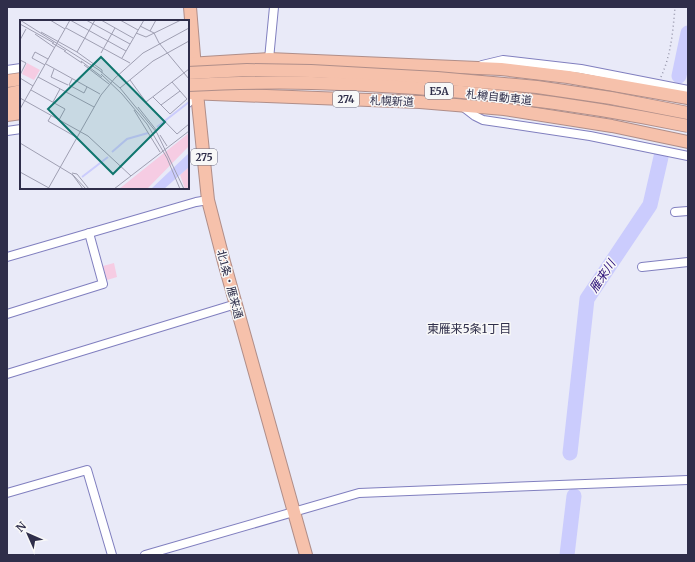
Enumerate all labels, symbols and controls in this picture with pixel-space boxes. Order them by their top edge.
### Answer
inset map [20,20,189,189]
road number: E5A [425,83,453,99]
street label: 札樽自動車道 [465,87,533,107]
road number: 274 [333,91,359,107]
street label: 札幌新道 [370,93,414,109]
road number: 275 [191,149,217,165]
street label: 北1条・雁来通 [214,248,246,320]
water label: 雁来川 [586,255,619,295]
district label: 東雁来5条1丁目 [427,321,511,336]
north arrow [8,514,48,554]
text: N [13,519,29,535]

